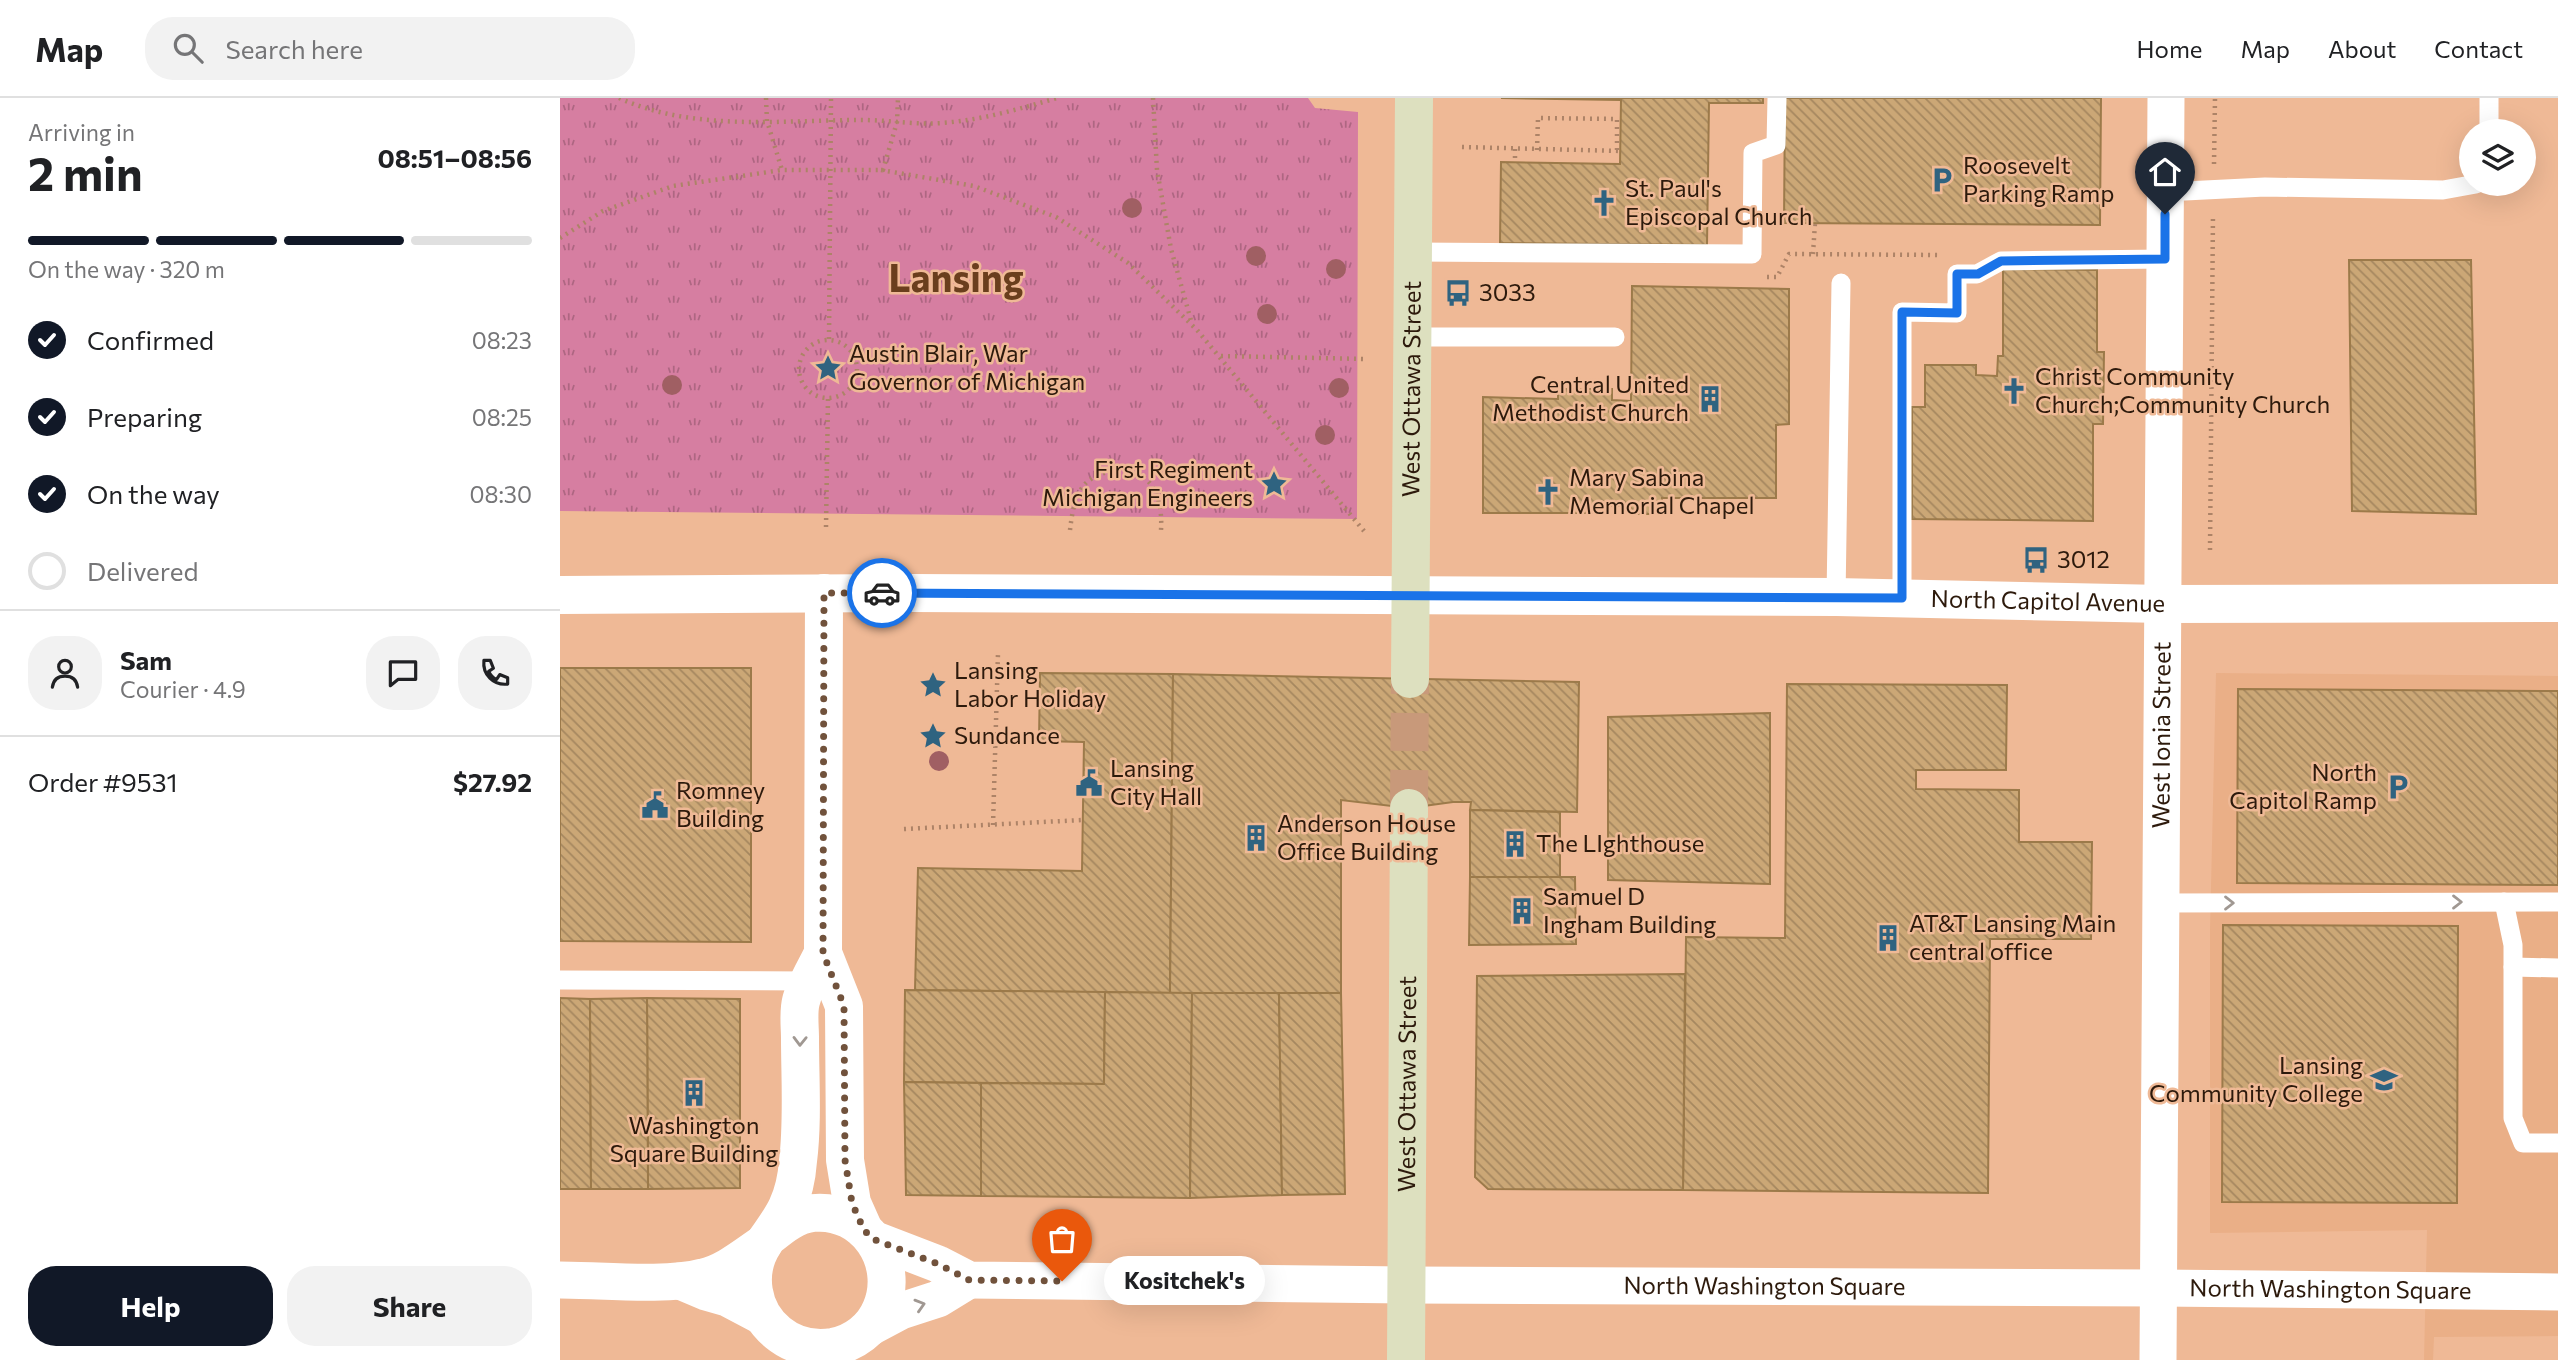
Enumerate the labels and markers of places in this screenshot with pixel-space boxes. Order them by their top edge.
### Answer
pin [2135,142,2195,214]
place label: Roosevelt Parking Ramp [1963,150,2114,207]
parking icon: Roosevelt Parking Ramp [1927,165,1957,195]
place label: St. Paul's Episcopal Church [1625,173,1813,230]
church icon: St. Paul's Episcopal Church [1589,188,1619,218]
place label: 3033 [1479,277,1536,306]
bus stop icon: 3033 [1443,278,1473,308]
place label: Austin Blair, War Governor of Michigan [849,338,1085,395]
place icon: Austin Blair, War Governor of Michigan [813,353,843,383]
place label: Christ Community Church;Community Church [2035,361,2330,418]
place label: Central United Methodist Church [1492,369,1689,426]
church icon: Christ Community Church;Community Church [1999,376,2029,406]
building icon: Central United Methodist Church [1695,384,1725,414]
place label: First Regiment Michigan Engineers [1042,454,1253,511]
place label: Mary Sabina Memorial Chapel [1569,462,1755,519]
place icon: First Regiment Michigan Engineers [1259,469,1289,499]
church icon: Mary Sabina Memorial Chapel [1533,477,1563,507]
place label: 3012 [2057,544,2110,573]
bus stop icon: 3012 [2021,545,2051,575]
place label: Lansing Labor Holiday [954,655,1106,712]
place icon: Lansing Labor Holiday [918,670,948,700]
place label: Sundance [954,720,1060,749]
place icon: Sundance [918,721,948,751]
place label: Lansing City Hall [1110,753,1202,810]
place label: North Capitol Ramp [2229,757,2377,814]
public building icon: Lansing City Hall [1074,768,1104,798]
parking icon: North Capitol Ramp [2383,772,2413,802]
place label: Romney Building [676,775,765,832]
public building icon: Romney Building [640,790,670,820]
place label: Anderson House Office Building [1277,808,1456,865]
building icon: Anderson House Office Building [1241,823,1271,853]
place label: The LIghthouse [1536,828,1705,857]
building icon: The LIghthouse [1500,829,1530,859]
place label: Samuel D Ingham Building [1543,881,1716,938]
building icon: Samuel D Ingham Building [1507,896,1537,926]
place label: AT&T Lansing Main central office [1909,908,2116,965]
building icon: AT&T Lansing Main central office [1873,923,1903,953]
place label: Lansing Community College [2149,1050,2363,1107]
school or university icon: Lansing Community College [2369,1065,2399,1095]
building icon: Washington Square Building [679,1078,709,1108]
place label: Washington Square Building [610,1110,778,1167]
pin [1032,1209,1092,1281]
callout: Kositchek's [1104,1256,1265,1306]

